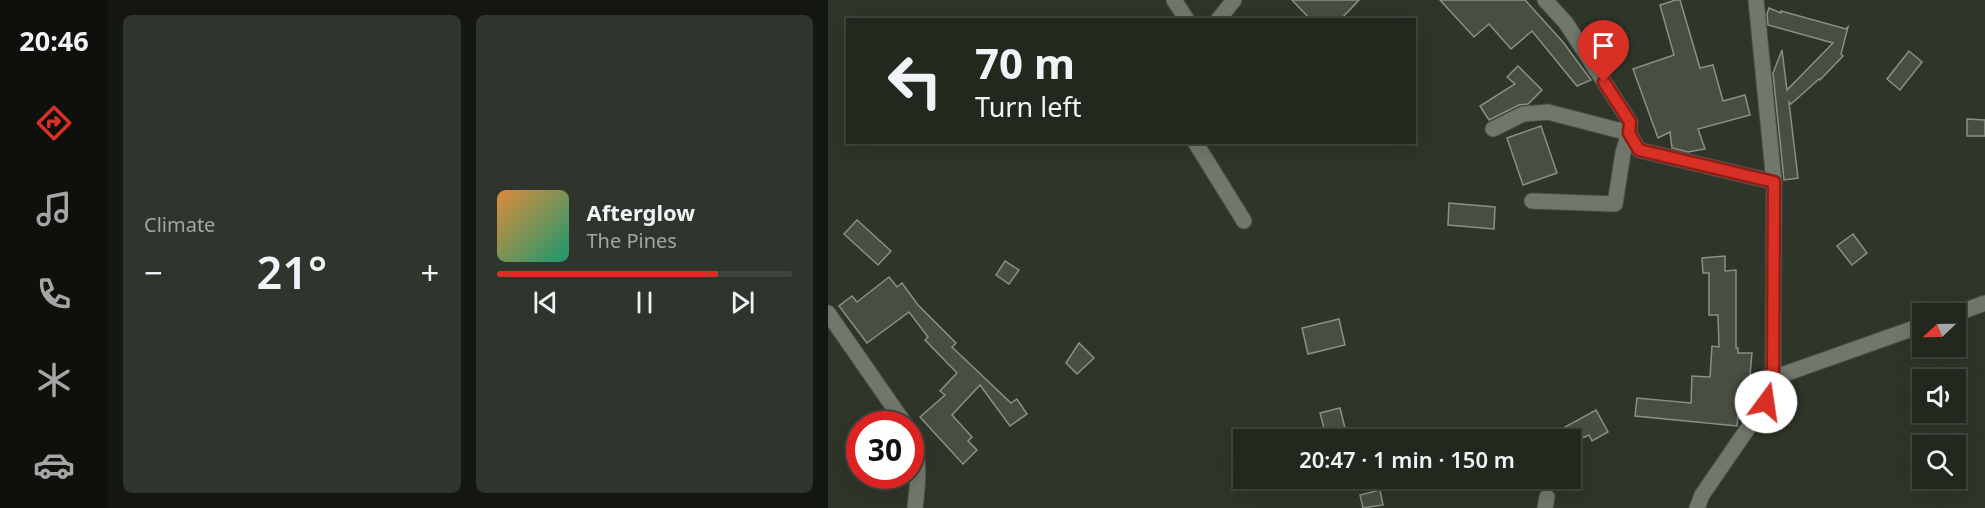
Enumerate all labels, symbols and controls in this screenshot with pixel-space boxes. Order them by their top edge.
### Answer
pin [1578,20,1629,82]
text: 20:46 [19,22,89,59]
icon: arrive [1587,29,1620,62]
text: 70 m [975,34,1075,91]
icon: left [876,42,954,120]
text: Turn left [975,88,1081,125]
icon: directions [33,102,75,144]
icon: music [33,188,75,230]
text: Afterglow [587,197,695,227]
text: Climate [144,211,215,238]
text: The Pines [587,227,677,254]
text: 21° [256,241,327,302]
text: − [144,250,163,295]
text: + [421,250,440,295]
icon: phone [33,273,75,315]
icon: previous [529,286,562,319]
icon: pause [628,286,661,319]
icon: next [726,286,759,319]
north arrow [1912,303,1966,357]
map controls [1912,303,1966,489]
icon: climate [33,359,75,401]
button: sound [1912,369,1966,423]
position arrow [1734,370,1798,434]
speed limit sign: 30 [846,411,924,489]
button: search [1912,435,1966,489]
icon: car [33,444,75,486]
text: 20:47 · 1 min · 150 m [1299,444,1515,474]

